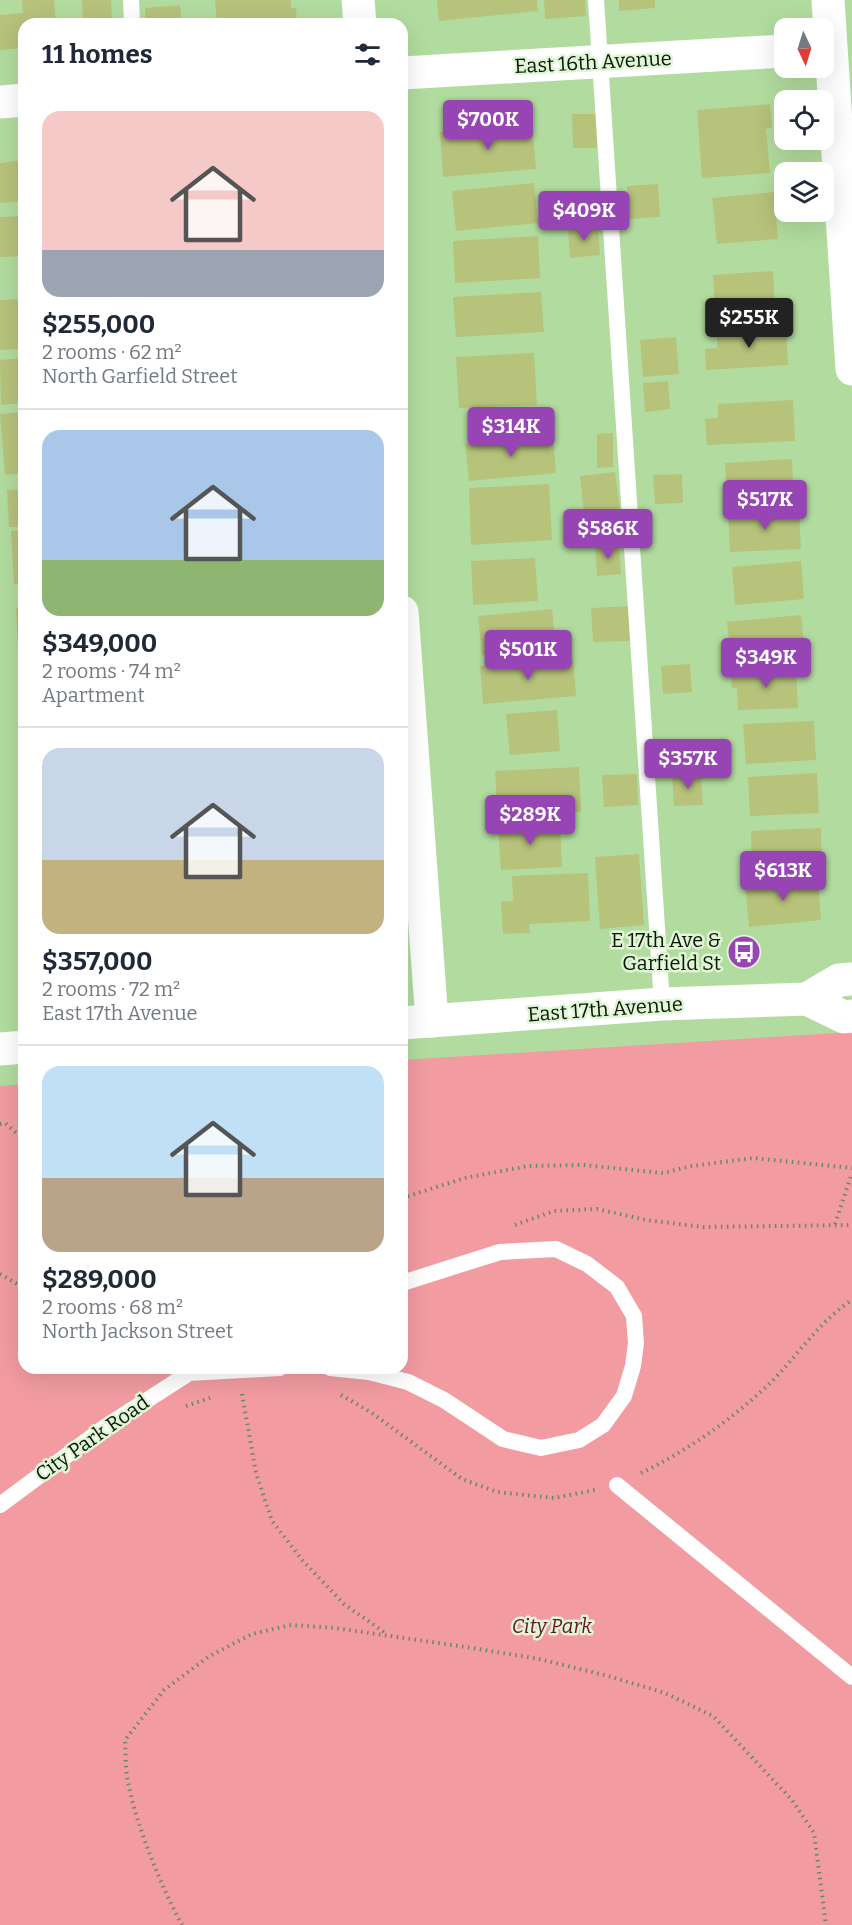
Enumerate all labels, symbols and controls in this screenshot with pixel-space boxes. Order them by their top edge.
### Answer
north arrow [774,18,834,78]
map controls [774,18,834,222]
icon: filters [351,38,384,71]
text: 11 homes [42,39,153,70]
street label: East 16th Avenue [514,46,672,78]
button: locate [774,90,834,150]
pin: $700K [446,100,530,151]
text: $700K [457,107,519,131]
icon: home [159,150,267,258]
button: layers [774,162,834,222]
pin: $409K [542,191,626,242]
text: $409K [552,198,616,222]
pin: $255K [707,298,791,349]
text: $255K [719,305,779,329]
text: $255,000 [42,309,155,340]
text: 2 rooms · 62 m² [42,340,182,364]
text: North Garfield Street [42,364,238,388]
pin: $314K [469,407,553,458]
text: $314K [482,414,540,438]
icon: home [159,469,267,577]
pin: $517K [723,480,807,531]
text: $517K [737,487,793,511]
pin: $586K [566,509,650,560]
text: $586K [577,516,639,540]
text: $349,000 [42,628,157,659]
pin: $501K [486,630,570,681]
text: $501K [499,637,557,661]
pin: $349K [724,638,808,689]
text: $349K [735,645,797,669]
text: 2 rooms · 74 m² [42,659,181,683]
text: Apartment [42,683,145,707]
pin: $357K [646,739,730,790]
text: $357K [658,746,718,770]
icon: home [159,787,267,895]
pin: $289K [488,795,572,846]
text: $289K [499,802,561,826]
pin: $613K [741,851,825,902]
text: $613K [754,858,812,882]
place label: E 17th Ave & Garfield St [611,928,721,975]
bus stop icon: E 17th Ave & Garfield St [726,934,762,970]
text: $357,000 [42,946,153,977]
text: 2 rooms · 72 m² [42,977,180,1001]
street label: East 17th Avenue [527,992,683,1026]
text: East 17th Avenue [42,1001,198,1025]
icon: home [159,1105,267,1213]
text: $289,000 [42,1264,157,1295]
text: 2 rooms · 68 m² [42,1295,183,1319]
text: North Jackson Street [42,1319,233,1343]
street label: City Park Road [31,1390,154,1486]
park label: City Park [512,1614,592,1638]

